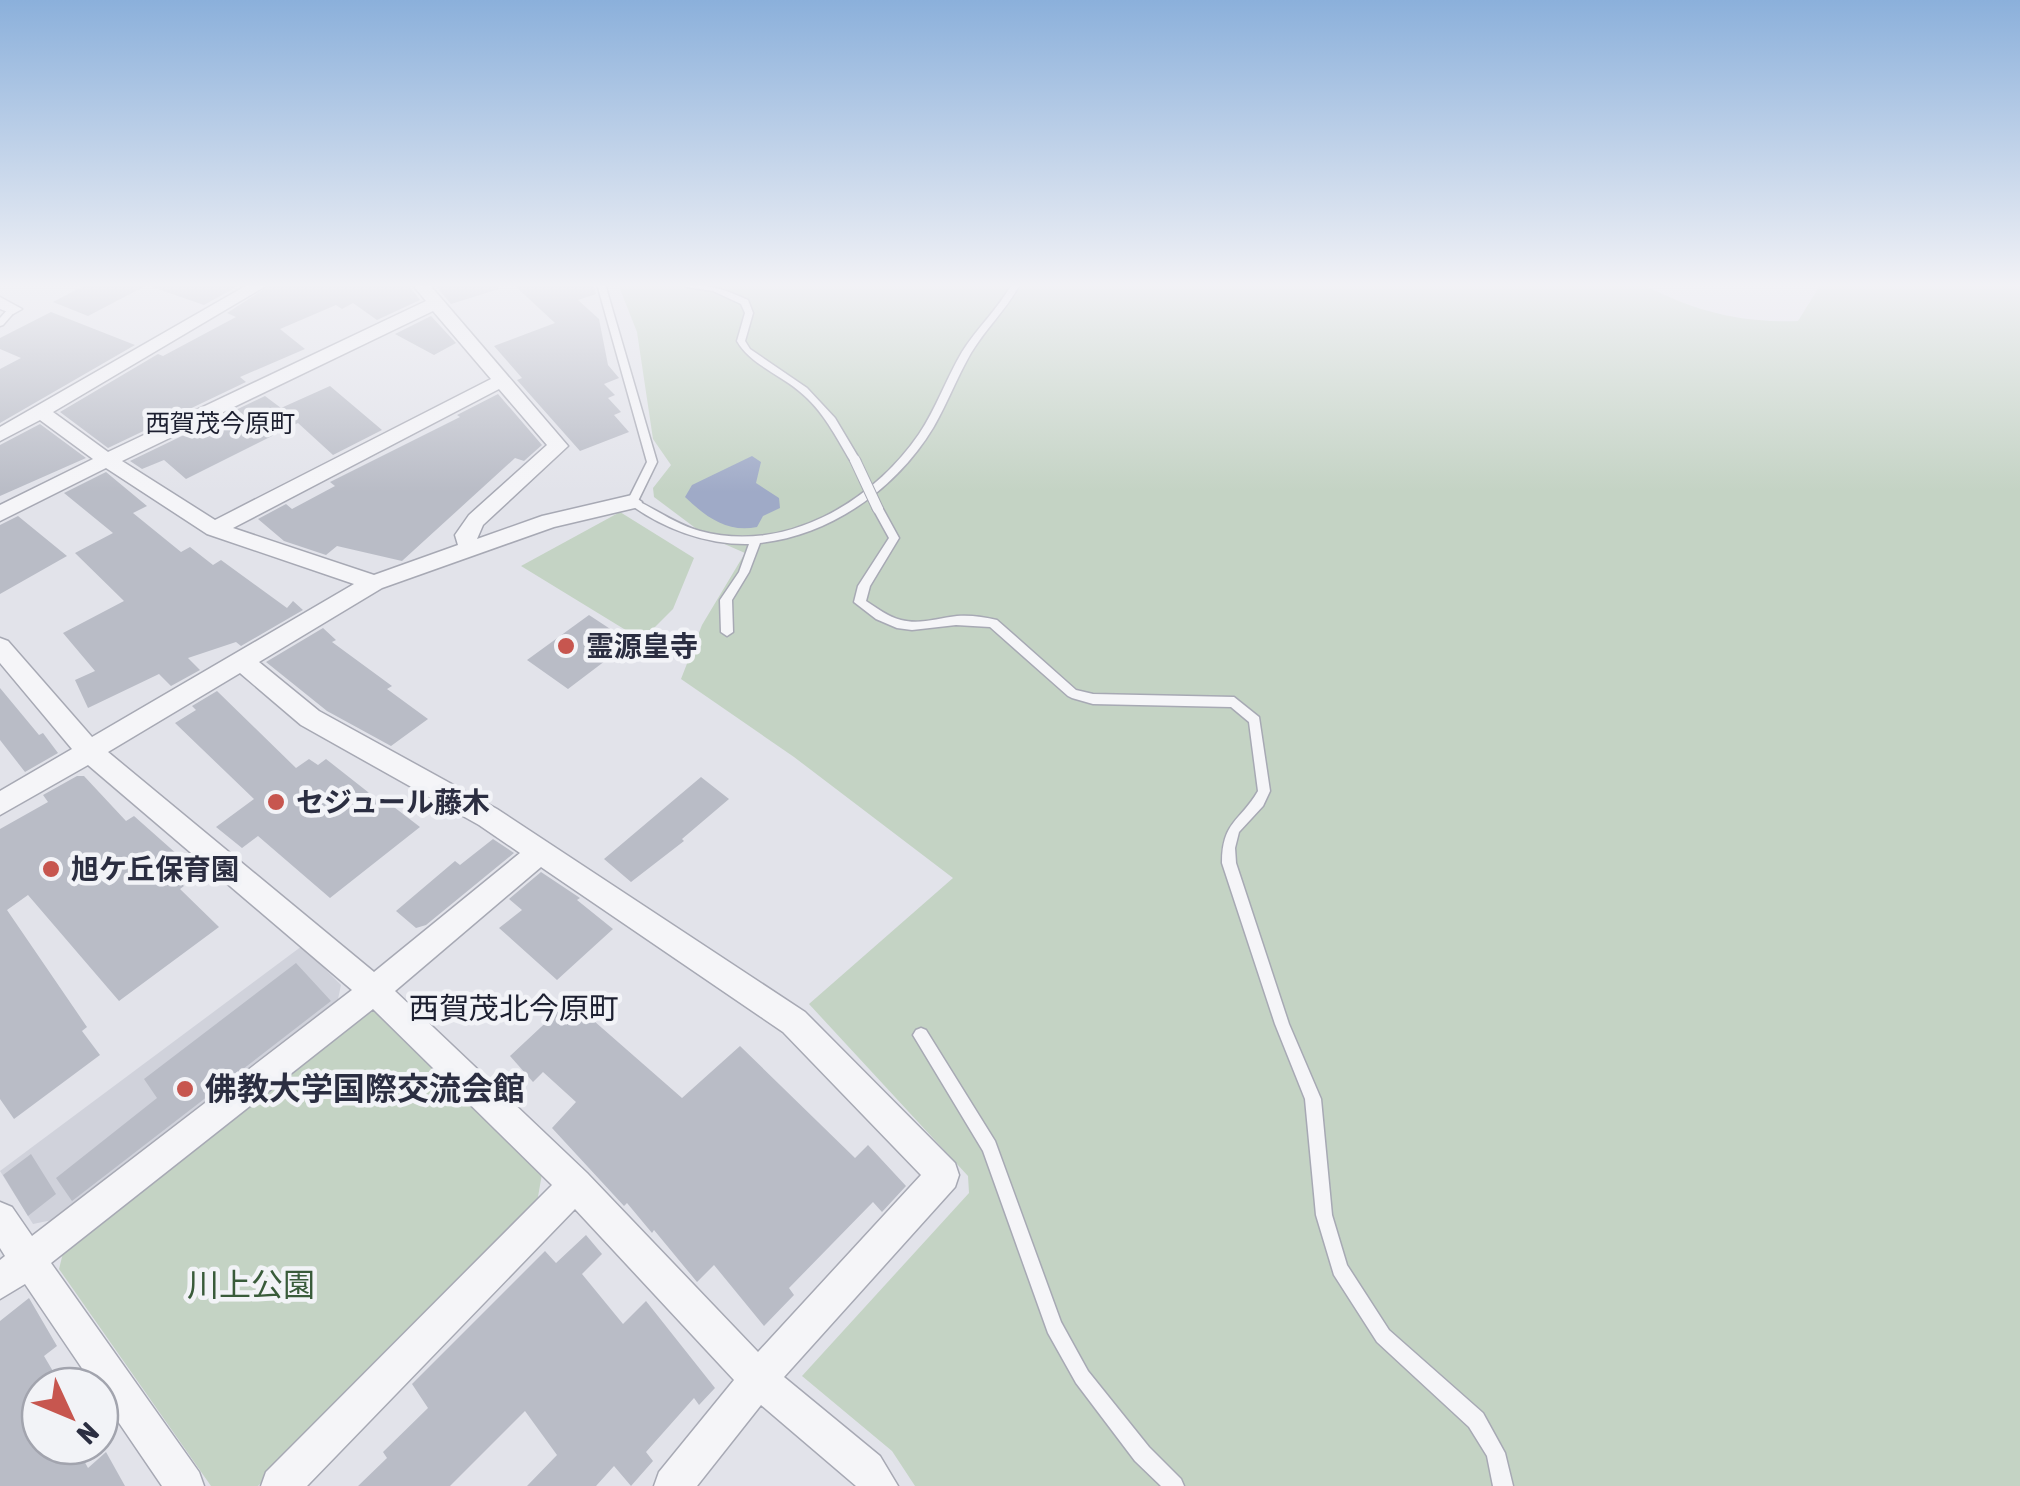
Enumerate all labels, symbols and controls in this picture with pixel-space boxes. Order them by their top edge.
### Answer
district label: 西賀茂今原町 [145,409,295,437]
place label: 霊源皇寺 [586,630,698,662]
marker: 霊源皇寺 [555,635,577,657]
place label: セジュール藤木 [296,786,490,818]
marker: セジュール藤木 [265,791,287,813]
place label: 旭ケ丘保育園 [71,853,239,885]
marker: 旭ケ丘保育園 [40,858,62,880]
district label: 西賀茂北今原町 [409,991,619,1025]
place label: 佛教大学国際交流会館 [205,1070,525,1107]
marker: 佛教大学国際交流会館 [174,1078,196,1100]
park label: 川上公園 [187,1266,315,1303]
north arrow [20,1366,120,1466]
text: N [71,1416,105,1450]

